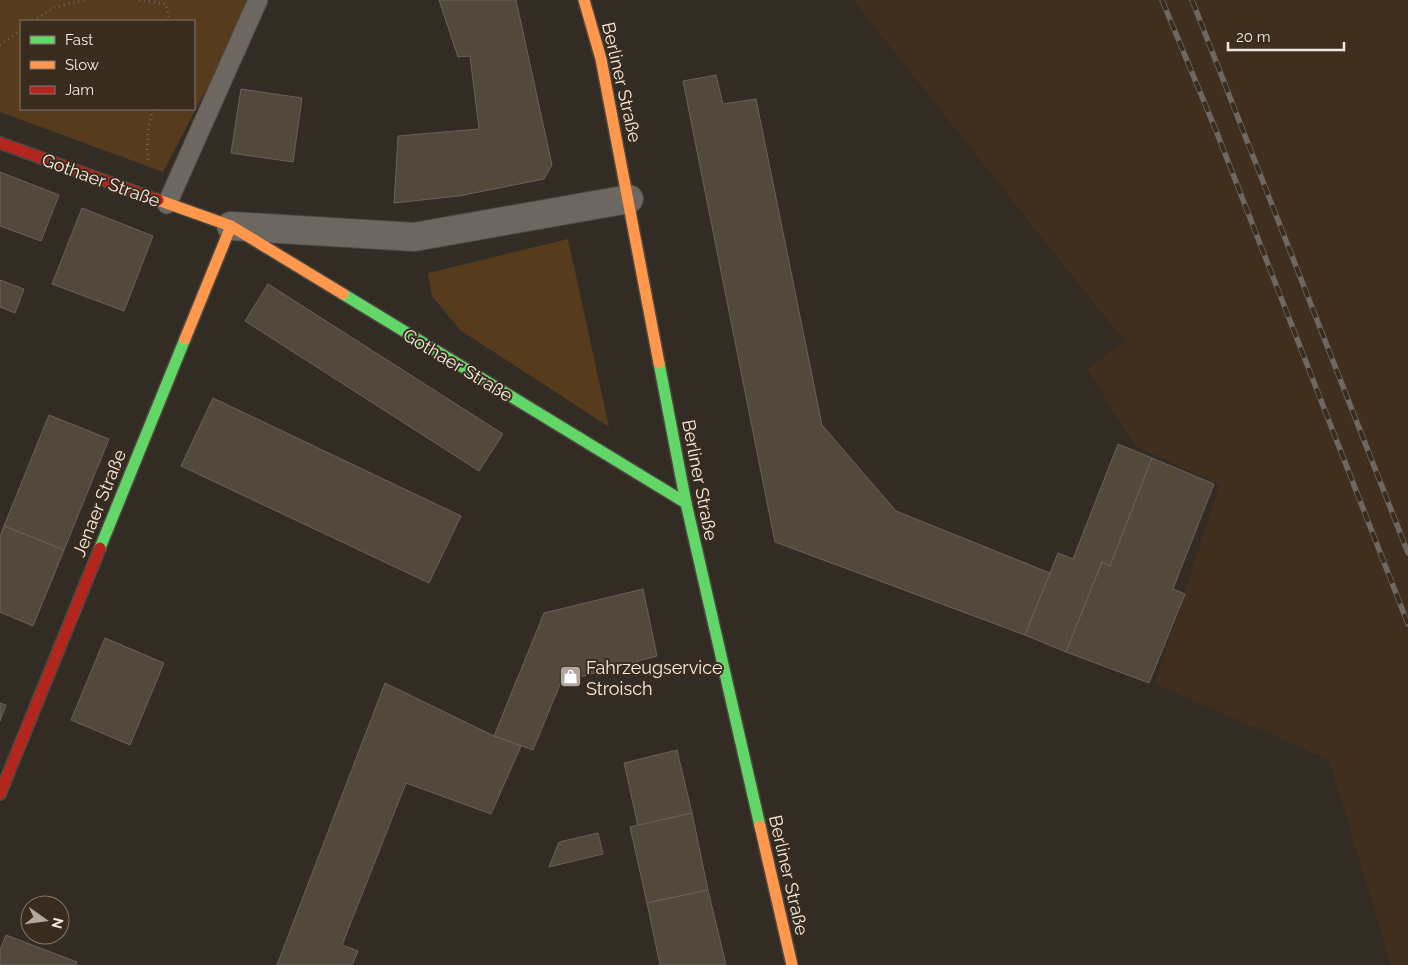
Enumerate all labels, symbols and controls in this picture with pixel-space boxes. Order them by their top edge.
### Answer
legend [20,20,195,110]
street label: Berliner Straße [598,20,646,145]
scale bar [1228,20,1344,52]
text: 20 m [1236,28,1271,46]
text: Fast [65,31,93,49]
text: Slow [65,56,99,74]
text: Jam [65,81,94,99]
street label: Gothaer Straße [39,149,163,211]
street label: Gothaer Straße [399,324,517,406]
street label: Berliner Straße [678,418,722,543]
street label: Jenaer Straße [68,446,130,560]
place label: Fahrzeugservice Stroisch [586,657,723,699]
shop icon: Fahrzeugservice Stroisch [558,665,582,689]
street label: Berliner Straße [765,813,813,938]
north arrow [20,895,70,945]
text: N [49,916,67,930]

